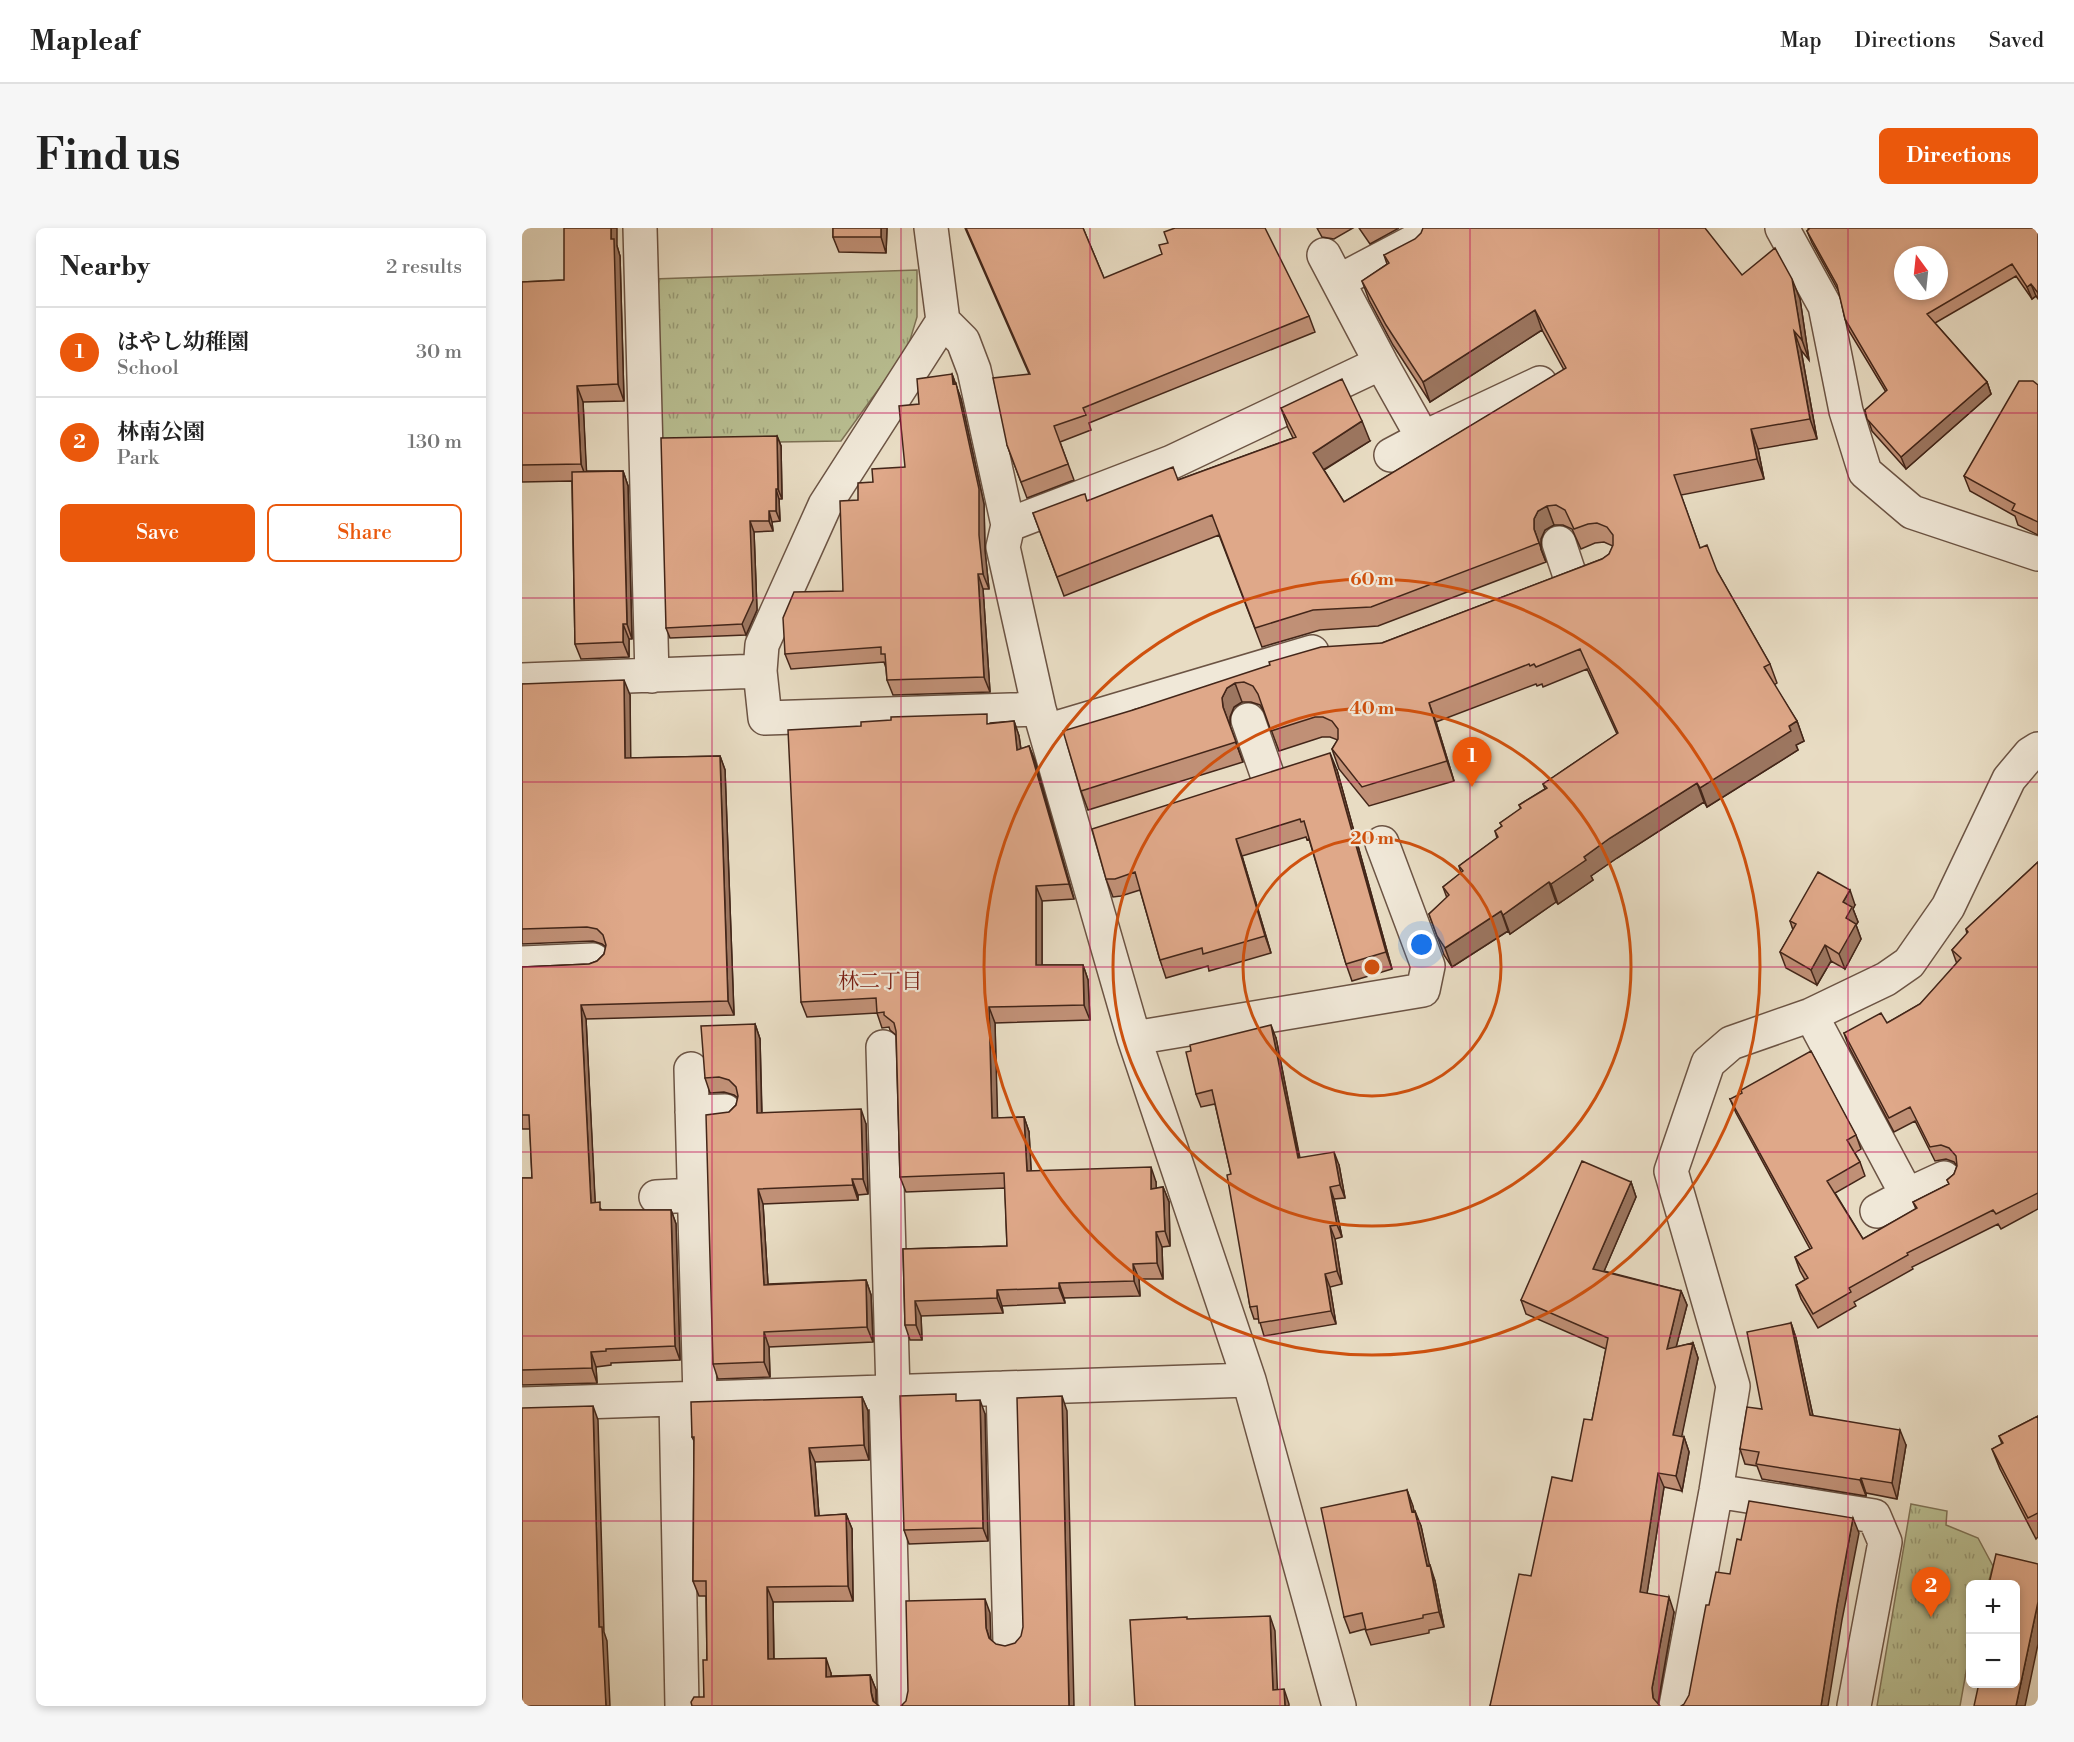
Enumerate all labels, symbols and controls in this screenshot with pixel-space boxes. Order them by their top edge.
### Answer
text: Mapleaf [30,24,138,59]
text: Map [1780,28,1822,54]
text: Directions [1855,28,1956,54]
text: Saved [1989,28,2044,54]
button: Directions [1879,128,2038,184]
text: Find us [36,130,180,183]
north arrow [1894,246,1948,300]
text: Nearby [60,251,150,283]
text: 2 results [386,255,462,280]
text: はやし幼稚園 [117,329,249,356]
text: 1 [75,340,84,365]
text: 30 m [416,340,462,365]
text: School [117,356,179,381]
text: 林南公園 [117,419,205,446]
text: 2 [73,430,86,455]
text: 130 m [407,430,462,455]
text: Park [117,446,159,471]
button: Save [60,504,255,562]
button: Share [267,504,462,562]
text: 60 m [1350,568,1394,591]
text: 40 m [1350,697,1395,720]
pin: 1 [1452,738,1492,787]
text: 20 m [1350,827,1394,850]
your location [1407,930,1436,959]
centre of rings [1362,957,1382,977]
district label: 林二丁目 [838,969,922,995]
pin: 2 [1912,1568,1950,1617]
map controls [1966,1580,2020,1688]
button: + [1966,1580,2020,1634]
button: − [1966,1634,2020,1688]

